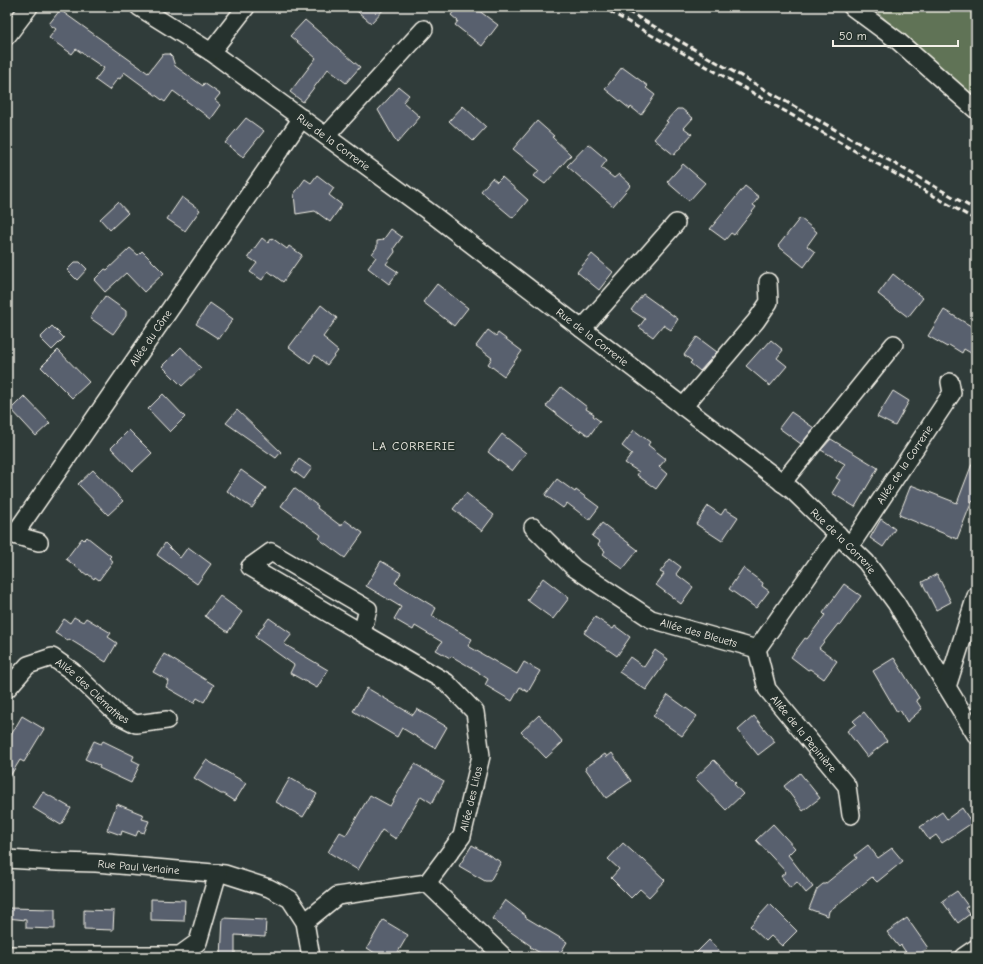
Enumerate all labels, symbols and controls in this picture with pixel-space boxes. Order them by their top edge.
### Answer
scale bar [833,22,958,48]
text: 50 m [839,29,867,43]
street label: Rue de la Correrie [295,111,373,173]
street label: Rue de la Correrie [554,305,631,369]
street label: Allée du Cône [126,307,175,368]
street label: Allée de la Correrie [873,422,936,506]
district label: LA CORRERIE [372,439,456,453]
street label: Rue de la Correrie [808,505,879,577]
street label: Allée des Bleuets [659,615,739,650]
street label: Allée des Clématites [53,655,132,726]
street label: Allée de la Pepinière [768,692,840,775]
street label: Allée des Lilas [457,765,485,833]
street label: Rue Paul Verlaine [97,857,181,877]

